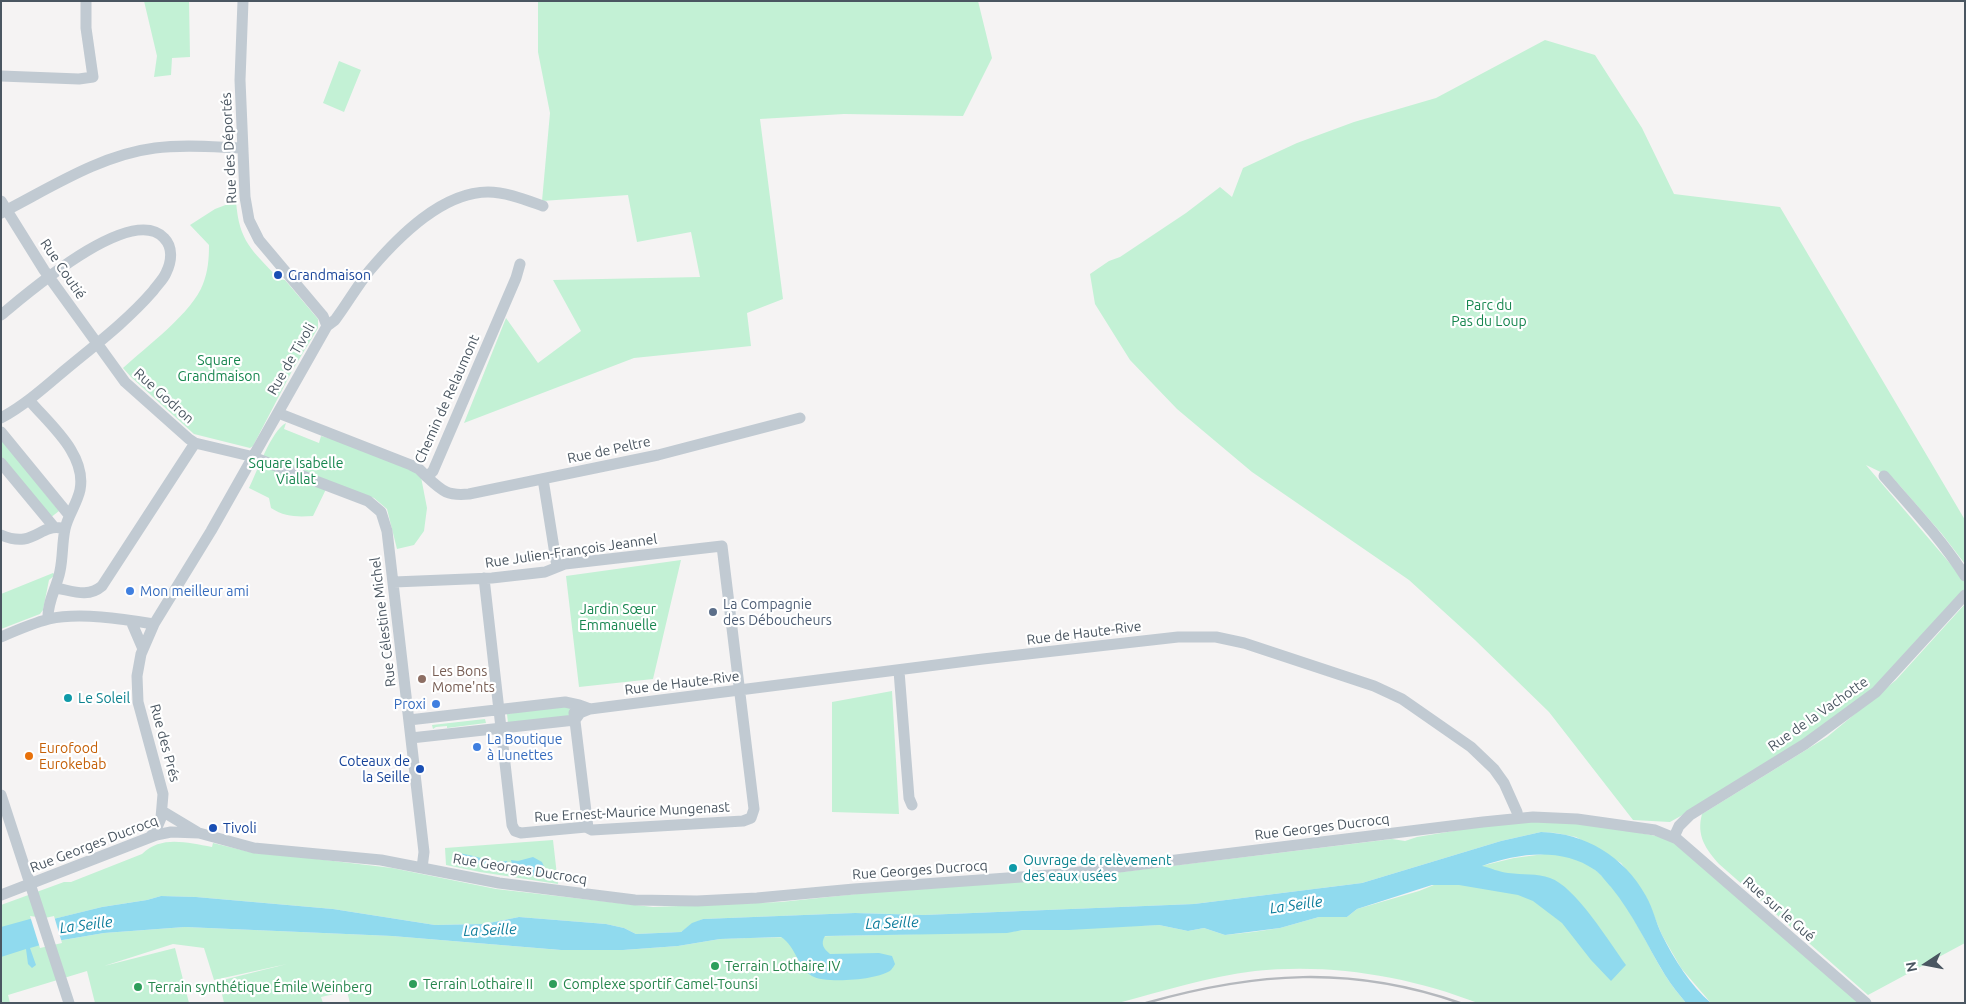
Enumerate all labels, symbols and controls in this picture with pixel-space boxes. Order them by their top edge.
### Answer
street label: Rue des Déportés [218,92,240,204]
street label: Rue Coutié [37,236,89,302]
place label: Grandmaison [288,267,371,283]
marker: Grandmaison [272,269,284,281]
park label: Parc du Pas du Loup [1451,297,1527,330]
street label: Rue de Tivoli [264,320,318,398]
street label: Chemin de Relaumont [411,332,483,466]
park label: Square Grandmaison [178,352,260,384]
street label: Rue Godron [131,365,197,427]
street label: Rue de Peltre [566,433,652,467]
park label: Square Isabelle Viallat [249,455,343,488]
street label: Rue Julien-François Jeannel [484,531,658,571]
street label: Rue Célestine Michel [367,556,399,688]
place label: Mon meilleur ami [140,583,249,599]
marker: Mon meilleur ami [124,585,136,597]
place label: La Compagnie des Déboucheurs [723,596,832,628]
park label: Jardin Sœur Emmanuelle [579,601,657,634]
marker: La Compagnie des Déboucheurs [707,606,719,618]
street label: Rue de Haute-Rive [1026,618,1142,648]
place label: Les Bons Mome'nts [432,663,495,696]
street label: Rue de Haute-Rive [624,668,740,698]
marker: Les Bons Mome'nts [416,673,428,685]
street label: Rue de la Vachotte [1765,673,1871,755]
place label: Le Soleil [78,690,130,706]
marker: Le Soleil [62,692,74,704]
place label: Proxi [394,696,426,712]
marker: Proxi [430,698,442,710]
street label: Rue des Prés [146,702,184,784]
place label: La Boutique à Lunettes [487,731,562,764]
place label: Eurofood Eurokebab [39,740,106,772]
marker: La Boutique à Lunettes [471,741,483,753]
marker: Eurofood Eurokebab [23,750,35,762]
place label: Coteaux de la Seille [339,753,410,786]
marker: Coteaux de la Seille [414,763,426,775]
street label: Rue Ernest-Maurice Mungenast [534,798,730,826]
street label: Rue Georges Ducrocq [1254,810,1390,844]
street label: Rue Georges Ducrocq [28,812,160,876]
place label: Tivoli [223,820,257,836]
marker: Tivoli [207,822,219,834]
street label: Rue Georges Ducrocq [452,850,588,888]
place label: Ouvrage de relèvement des eaux usées [1023,852,1172,884]
street label: Rue Georges Ducrocq [852,857,988,883]
marker: Ouvrage de relèvement des eaux usées [1007,862,1019,874]
street label: Rue sur le Gué [1740,873,1818,945]
water label: La Seille [1268,892,1324,918]
water label: La Seille [59,913,113,937]
water label: La Seille [865,913,919,933]
water label: La Seille [463,920,517,940]
north arrow [1901,939,1951,989]
place label: Terrain Lothaire IV [725,958,840,974]
marker: Terrain Lothaire IV [709,960,721,972]
text: N [1902,960,1920,974]
place label: Terrain Lothaire II [423,976,533,992]
place label: Complexe sportif Camel-Tounsi [563,976,758,992]
marker: Terrain Lothaire II [407,978,419,990]
marker: Complexe sportif Camel-Tounsi [547,978,559,990]
place label: Terrain synthétique Émile Weinberg [148,979,372,995]
marker: Terrain synthétique Émile Weinberg [132,981,144,993]

